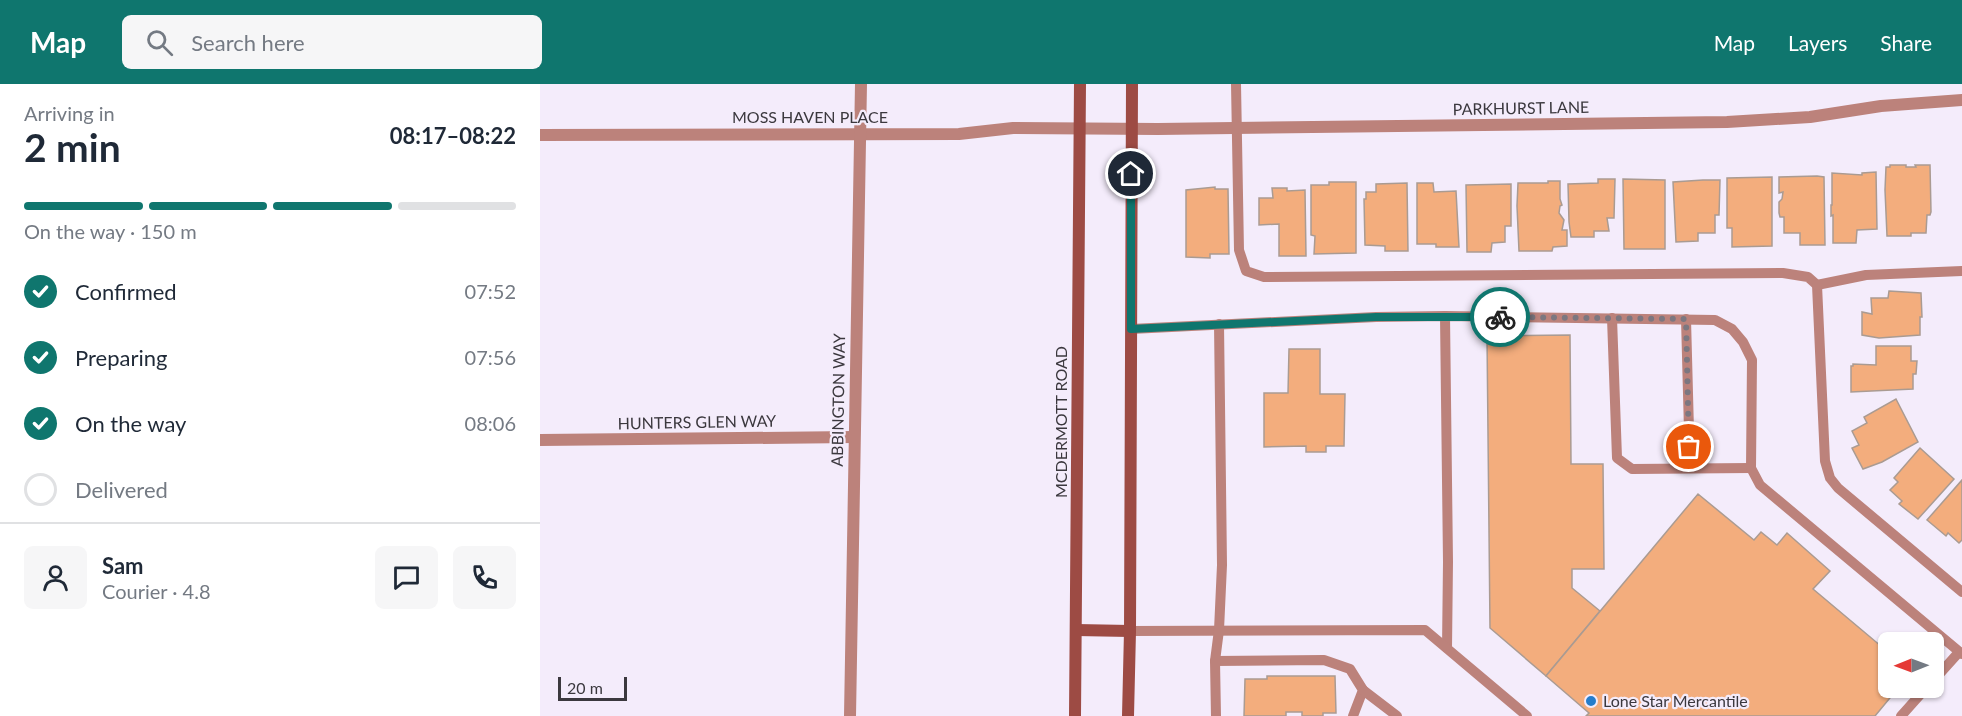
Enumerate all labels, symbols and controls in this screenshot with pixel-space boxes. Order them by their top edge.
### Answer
search box [122,15,542,69]
text: Map [30,25,86,59]
icon: search [143,26,176,59]
text: Search here [191,29,305,56]
text: Map [1714,30,1755,55]
text: Layers [1788,30,1847,55]
text: Share [1880,30,1932,55]
street label: PARKHURST LANE [1453,97,1589,118]
text: Arriving in [24,101,115,125]
street label: MOSS HAVEN PLACE [732,107,888,126]
text: 08:17–08:22 [390,122,516,149]
text: 2 min [24,124,121,170]
pin [1105,148,1156,199]
icon: home [1114,157,1147,190]
text: On the way · 150 m [24,219,197,243]
icon: check [24,275,57,308]
text: Confirmed [75,278,177,305]
text: 07:52 [465,279,516,303]
courier [1470,287,1530,347]
icon: bike [1484,301,1517,334]
street label: ABBINGTON WAY [827,333,848,467]
icon: check [24,341,57,374]
text: Preparing [75,344,167,371]
text: 07:56 [465,345,516,369]
street label: MCDERMOTT ROAD [1051,346,1070,498]
icon: check [24,407,57,440]
text: On the way [75,410,186,437]
text: 08:06 [465,411,516,435]
street label: HUNTERS GLEN WAY [618,411,776,432]
pin [1663,421,1714,472]
icon: bag [1672,430,1705,463]
text: Delivered [75,476,168,503]
button: person [24,546,87,609]
button: chat [375,546,438,609]
button: phone [453,546,516,609]
text: Sam [102,552,144,579]
text: Courier · 4.8 [102,579,211,603]
north arrow [1878,632,1944,698]
map controls [1878,632,1944,698]
scale bar [558,674,627,702]
text: 20 m [567,678,603,697]
place label: Lone Star Mercantile [1603,691,1748,710]
marker: Lone Star Mercantile [1584,694,1598,708]

